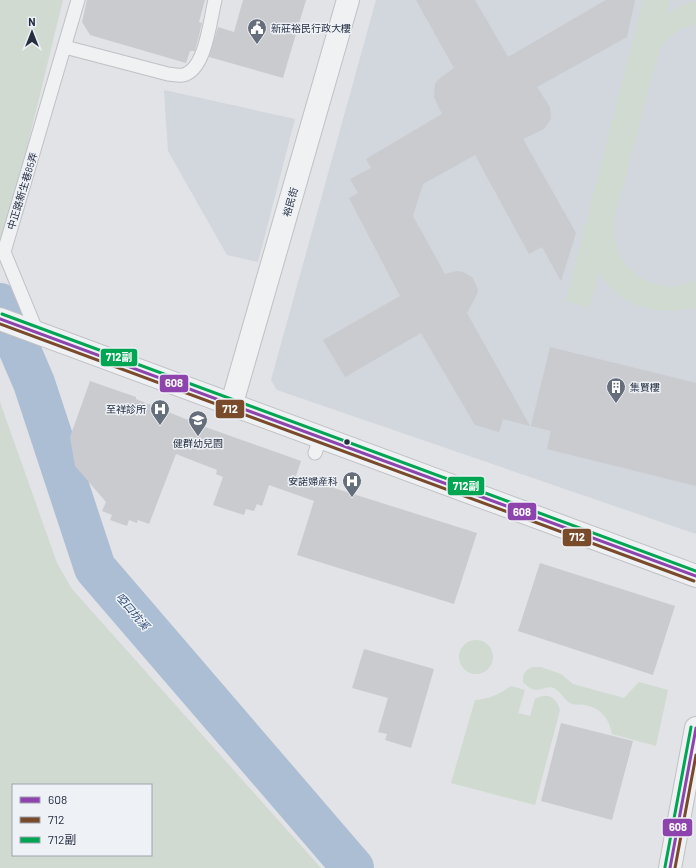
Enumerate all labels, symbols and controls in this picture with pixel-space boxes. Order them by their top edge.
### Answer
north arrow [12,12,52,52]
text: N [28,15,36,28]
public building icon: 新莊裕民行政大樓 [246,17,268,45]
place label: 新莊裕民行政大樓 [271,22,351,34]
street label: 中正路新生巷85弄 [5,151,39,231]
street label: 裕民街 [280,186,300,218]
line badge: 712副 [100,348,138,367]
text: 712副 [106,350,132,363]
line badge: 608 [159,374,189,393]
text: 608 [165,376,183,389]
building icon: 集賢樓 [605,376,627,404]
place label: 集賢樓 [630,381,660,393]
hospital icon: 至祥診所 [149,398,171,426]
line badge: 712 [215,399,245,419]
text: 712 [222,402,238,415]
place label: 至祥診所 [106,403,146,415]
school or university icon: 健群幼兒園 [187,409,209,437]
place label: 健群幼兒園 [173,437,223,449]
unlabelled marker [342,437,352,447]
hospital icon: 安諾婦産科 [341,470,363,498]
place label: 安諾婦産科 [288,475,338,487]
line badge: 712副 [447,476,485,496]
text: 712副 [453,479,479,492]
line badge: 608 [507,502,537,521]
text: 608 [513,505,531,518]
line badge: 712 [562,528,592,547]
text: 712 [569,530,585,543]
water label: 啞口坑溪 [114,590,154,633]
legend [12,784,152,856]
text: 608 [48,792,67,806]
text: 712 [48,812,64,826]
line badge: 608 [662,818,693,837]
text: 608 [669,820,687,833]
text: 712副 [48,832,76,846]

